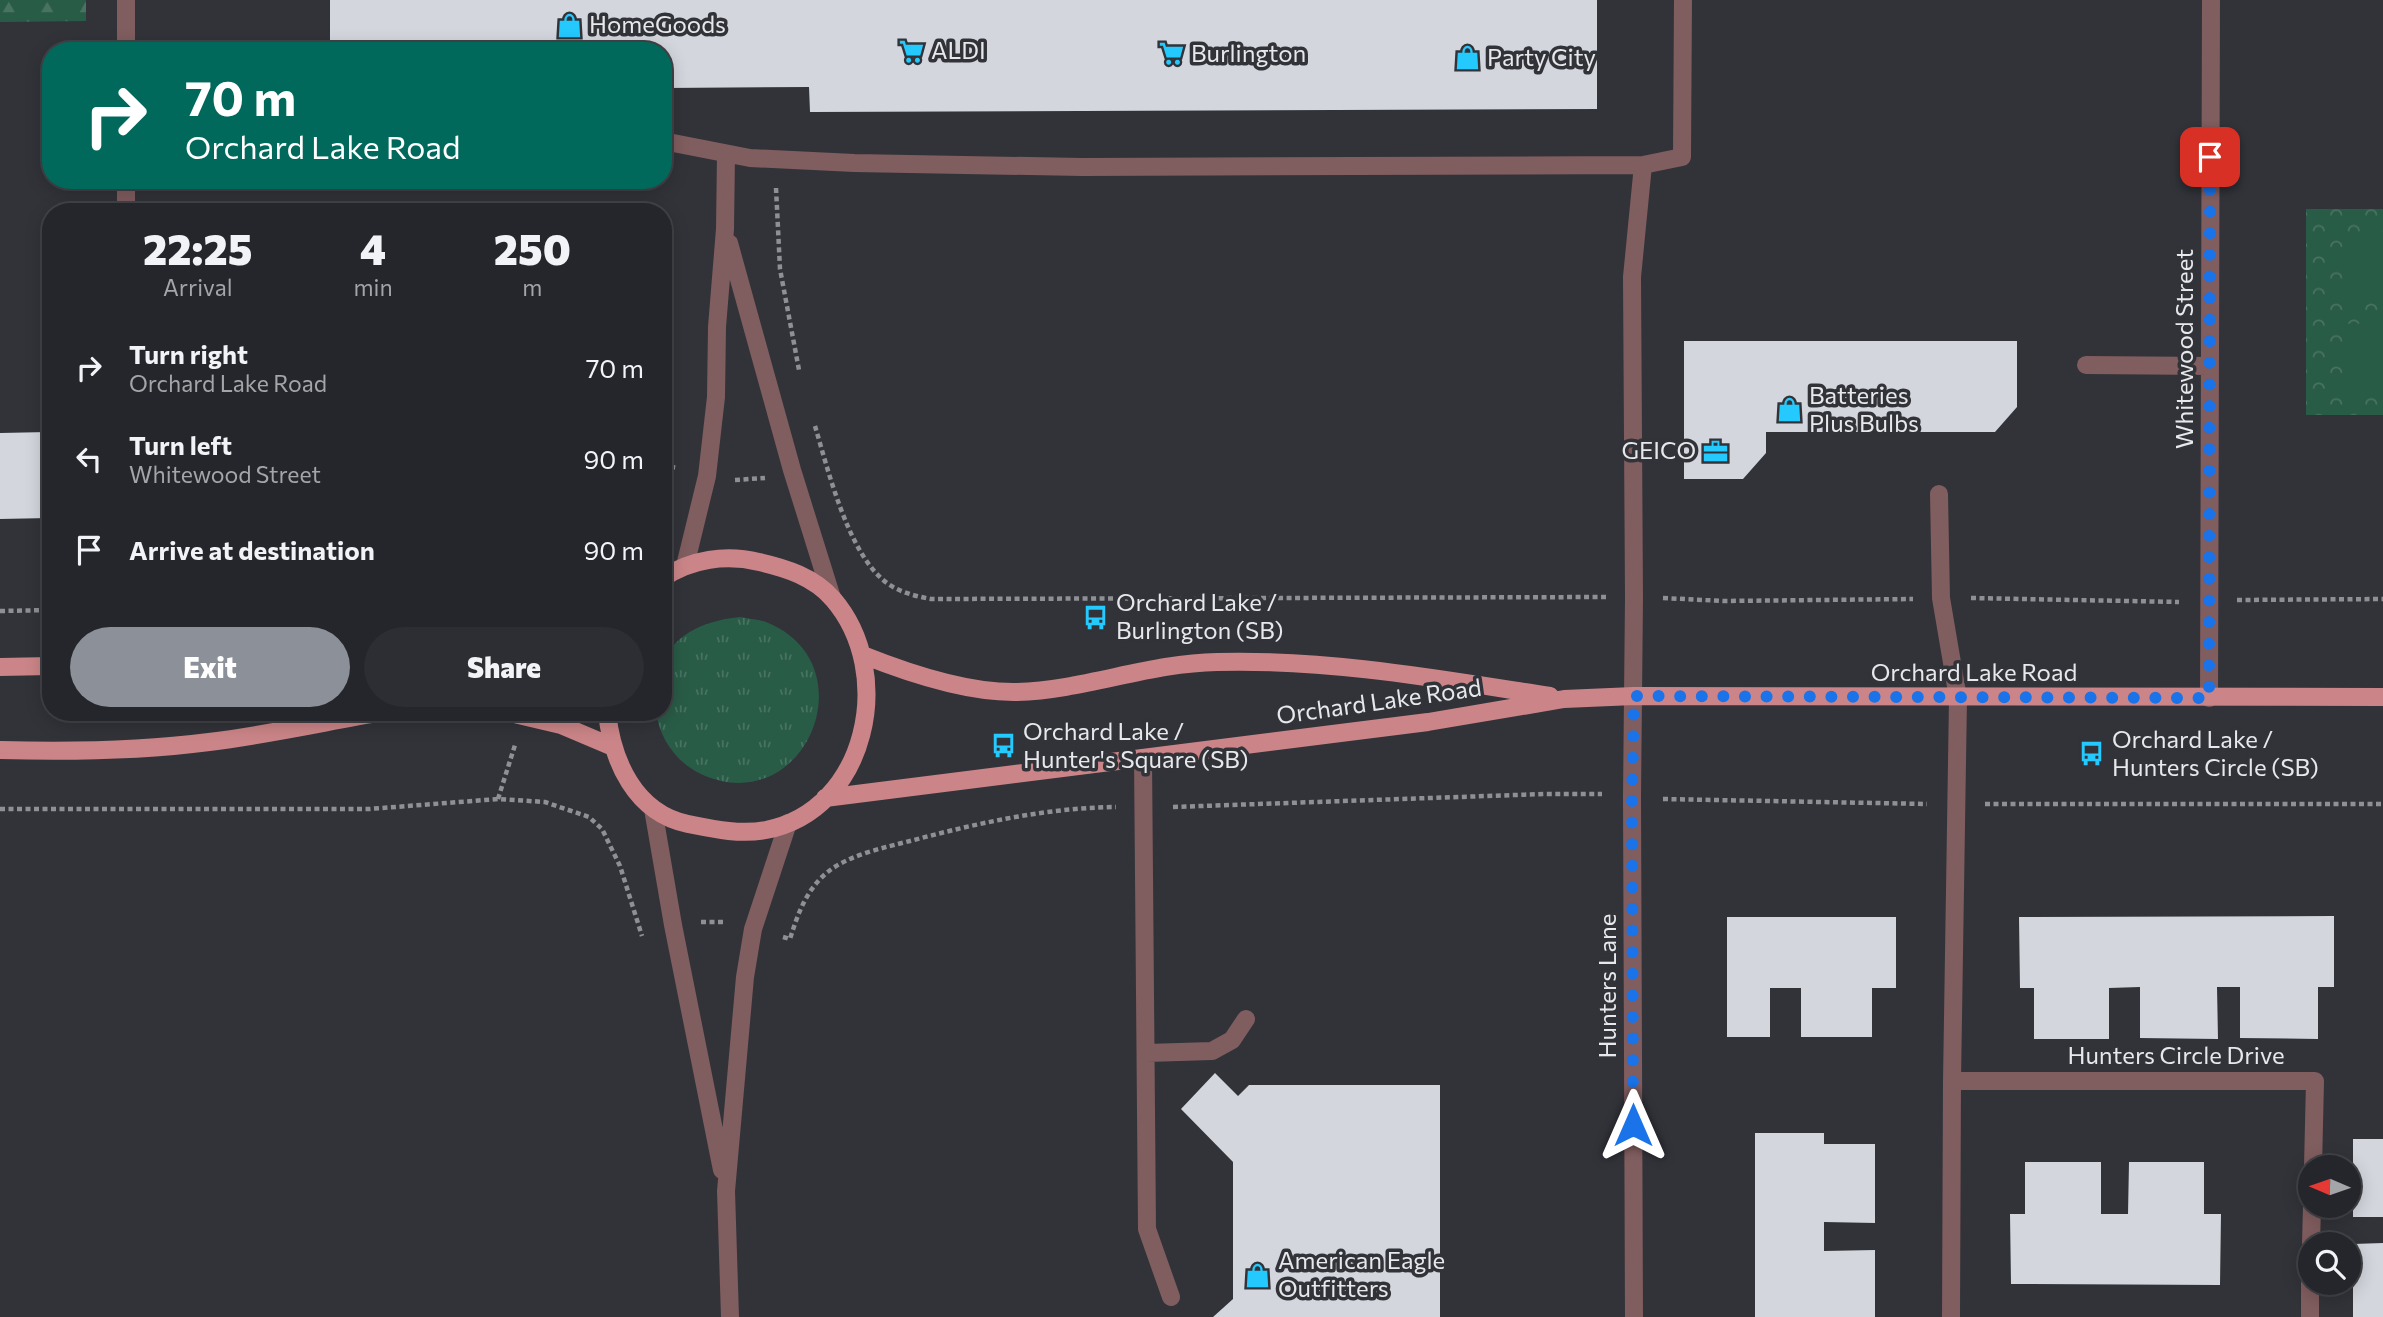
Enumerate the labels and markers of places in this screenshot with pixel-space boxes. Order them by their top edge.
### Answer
place label: HomeGoods [589,9,726,38]
shop icon: HomeGoods [555,11,583,39]
place label: ALDI [931,35,986,64]
supermarket icon: ALDI [897,37,925,65]
place label: Burlington [1191,38,1306,67]
supermarket icon: Burlington [1157,40,1185,68]
place label: Party City [1487,42,1596,71]
shop icon: Party City [1453,44,1481,72]
pin [2180,127,2240,187]
place label: Batteries Plus Bulbs [1809,380,1919,437]
shop icon: Batteries Plus Bulbs [1775,396,1803,424]
place label: GEICO [1621,435,1696,464]
office icon: GEICO [1702,437,1730,465]
place label: Orchard Lake / Burlington (SB) [1116,587,1283,644]
bus stop icon: Orchard Lake / Burlington (SB) [1082,603,1110,631]
place label: Orchard Lake / Hunter's Square (SB) [1023,716,1249,773]
place label: Orchard Lake / Hunters Circle (SB) [2112,724,2319,781]
bus stop icon: Orchard Lake / Hunter's Square (SB) [989,732,1017,760]
bus stop icon: Orchard Lake / Hunters Circle (SB) [2078,740,2106,768]
place label: American Eagle Outfitters [1278,1245,1445,1302]
shop icon: American Eagle Outfitters [1244,1261,1272,1289]

